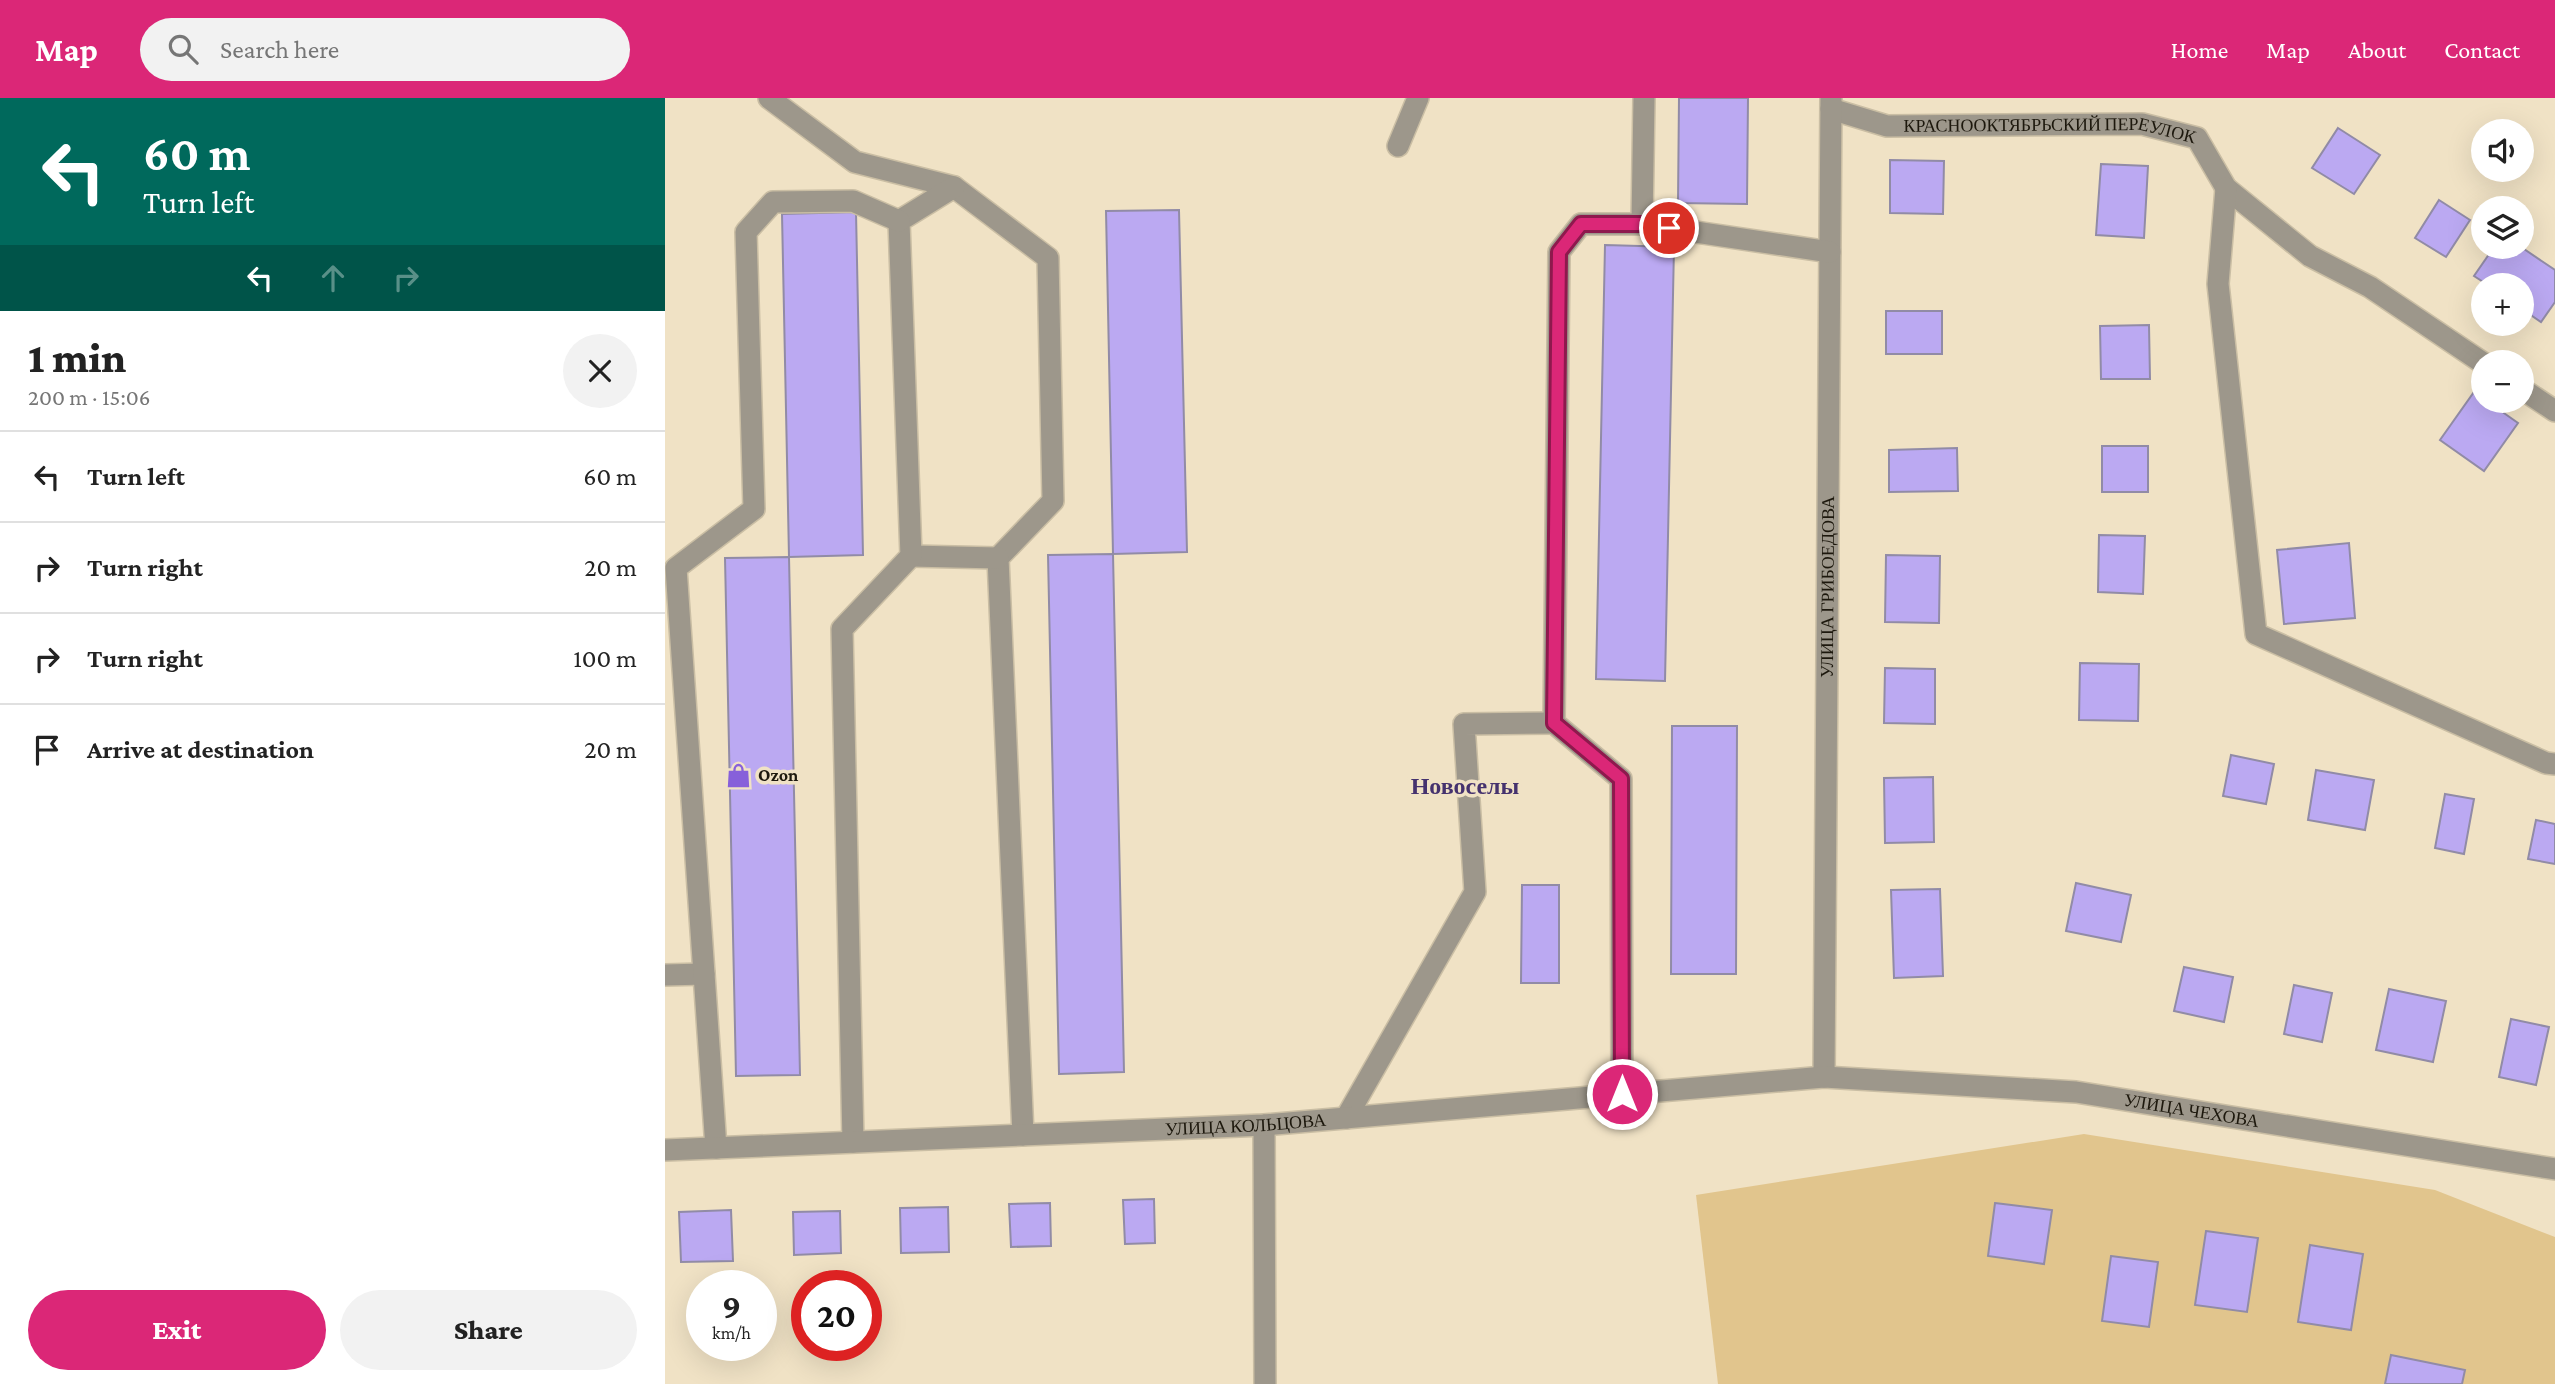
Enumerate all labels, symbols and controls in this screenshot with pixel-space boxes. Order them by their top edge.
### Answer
search box [140,18,630,81]
icon: search [164,30,202,68]
text: Map [35,31,98,68]
text: Search here [220,35,339,64]
text: Home [2171,36,2228,63]
text: Map [2266,36,2310,63]
text: About [2348,36,2406,63]
text: Contact [2444,36,2520,63]
street label: КРАСНООКТЯБРЬСКИЙ ПЕРЕУЛОК [1903,113,2199,148]
map controls [2471,119,2534,413]
button: sound [2471,119,2534,182]
icon: left [28,126,119,217]
text: 60 m [143,126,250,181]
text: Turn left [143,184,254,220]
button: layers [2471,196,2534,259]
pin [1639,198,1699,258]
icon: arrive [1650,209,1688,247]
icon: left [241,259,279,297]
icon: ahead [314,259,352,297]
icon: right [387,259,425,297]
button: + [2471,273,2534,336]
text: 1 min [28,334,126,381]
button: close [563,334,637,408]
button: − [2471,350,2534,413]
text: 200 m · 15:06 [28,384,150,410]
icon: left [28,458,66,496]
text: Turn left [87,462,185,491]
text: 60 m [583,462,637,491]
street label: УЛИЦА ГРИБОЕДОВА [1817,496,1838,678]
icon: right [28,549,66,587]
text: Turn right [87,553,203,582]
text: 20 m [584,553,637,582]
icon: right [28,640,66,678]
text: Turn right [87,644,203,673]
text: 100 m [573,644,637,673]
icon: arrive [28,731,66,769]
text: Arrive at destination [87,735,314,764]
text: 20 m [584,735,637,764]
shop icon: Ozon [724,761,752,789]
place label: Ozon [758,765,799,785]
district label: Новоселы [1411,772,1520,799]
position arrow [1585,1057,1659,1131]
street label: УЛИЦА ЧЕХОВА [2122,1090,2261,1131]
street label: УЛИЦА КОЛЬЦОВА [1165,1110,1327,1139]
speed limit sign: 20 [791,1270,882,1361]
text: 9 [722,1287,741,1326]
button: Exit [28,1290,326,1370]
button: Share [340,1290,637,1370]
text: km/h [712,1323,751,1343]

